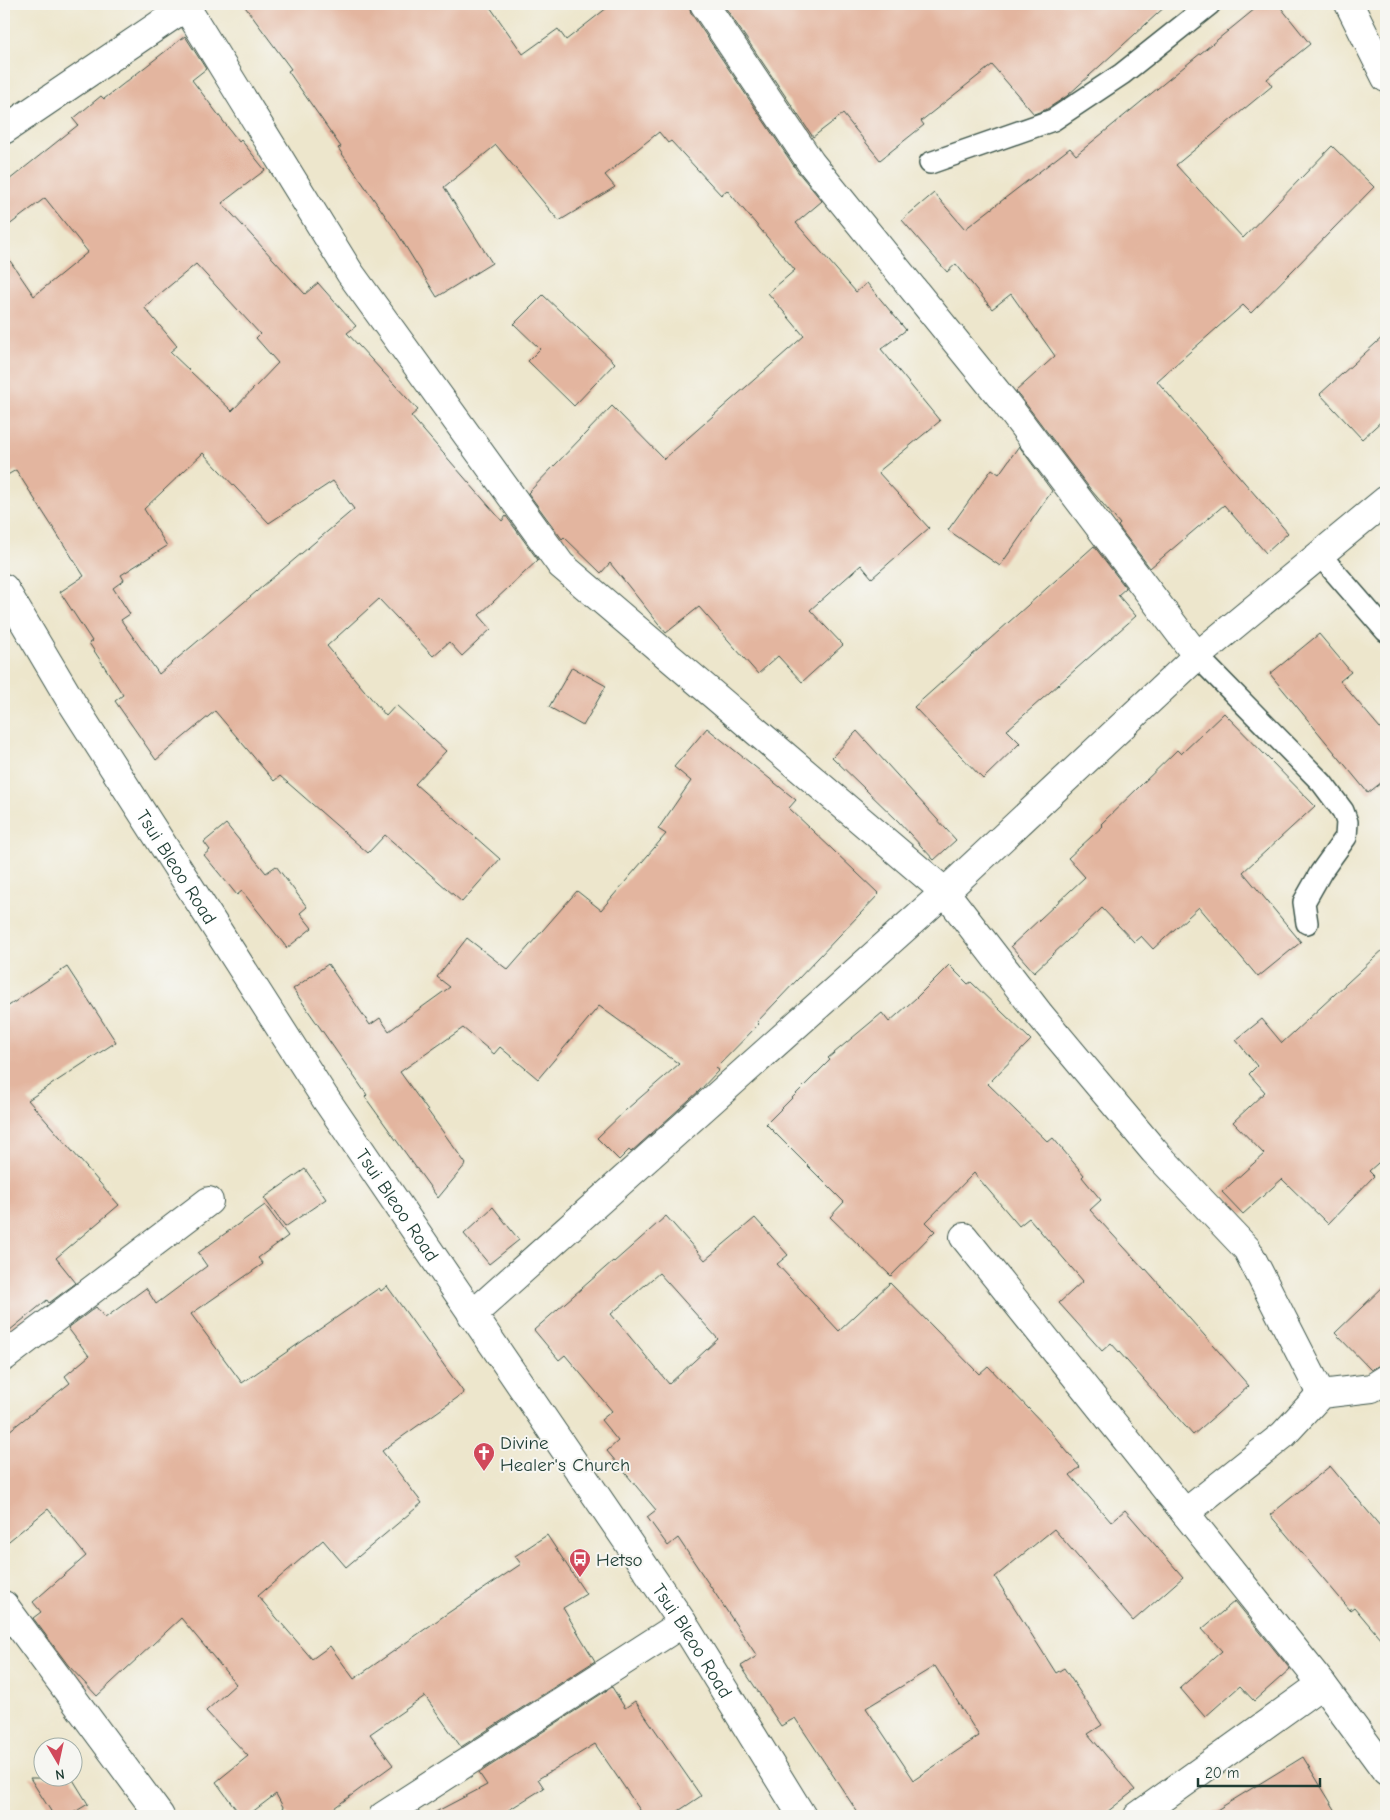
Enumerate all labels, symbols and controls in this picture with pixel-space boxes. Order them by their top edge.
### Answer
street label: Tsui Bleoo Road [131,806,221,928]
street label: Tsui Bleoo Road [351,1145,443,1266]
place label: Divine Healer's Church [500,1432,630,1476]
church icon: Divine Healer's Church [472,1441,496,1472]
bus stop icon: Hetso [568,1547,592,1578]
place label: Hetso [596,1549,643,1571]
street label: Tsui Bleoo Road [647,1580,736,1702]
north arrow [32,1738,82,1788]
scale bar [1198,1755,1320,1787]
text: 20 m [1205,1764,1239,1782]
text: N [54,1765,66,1783]

